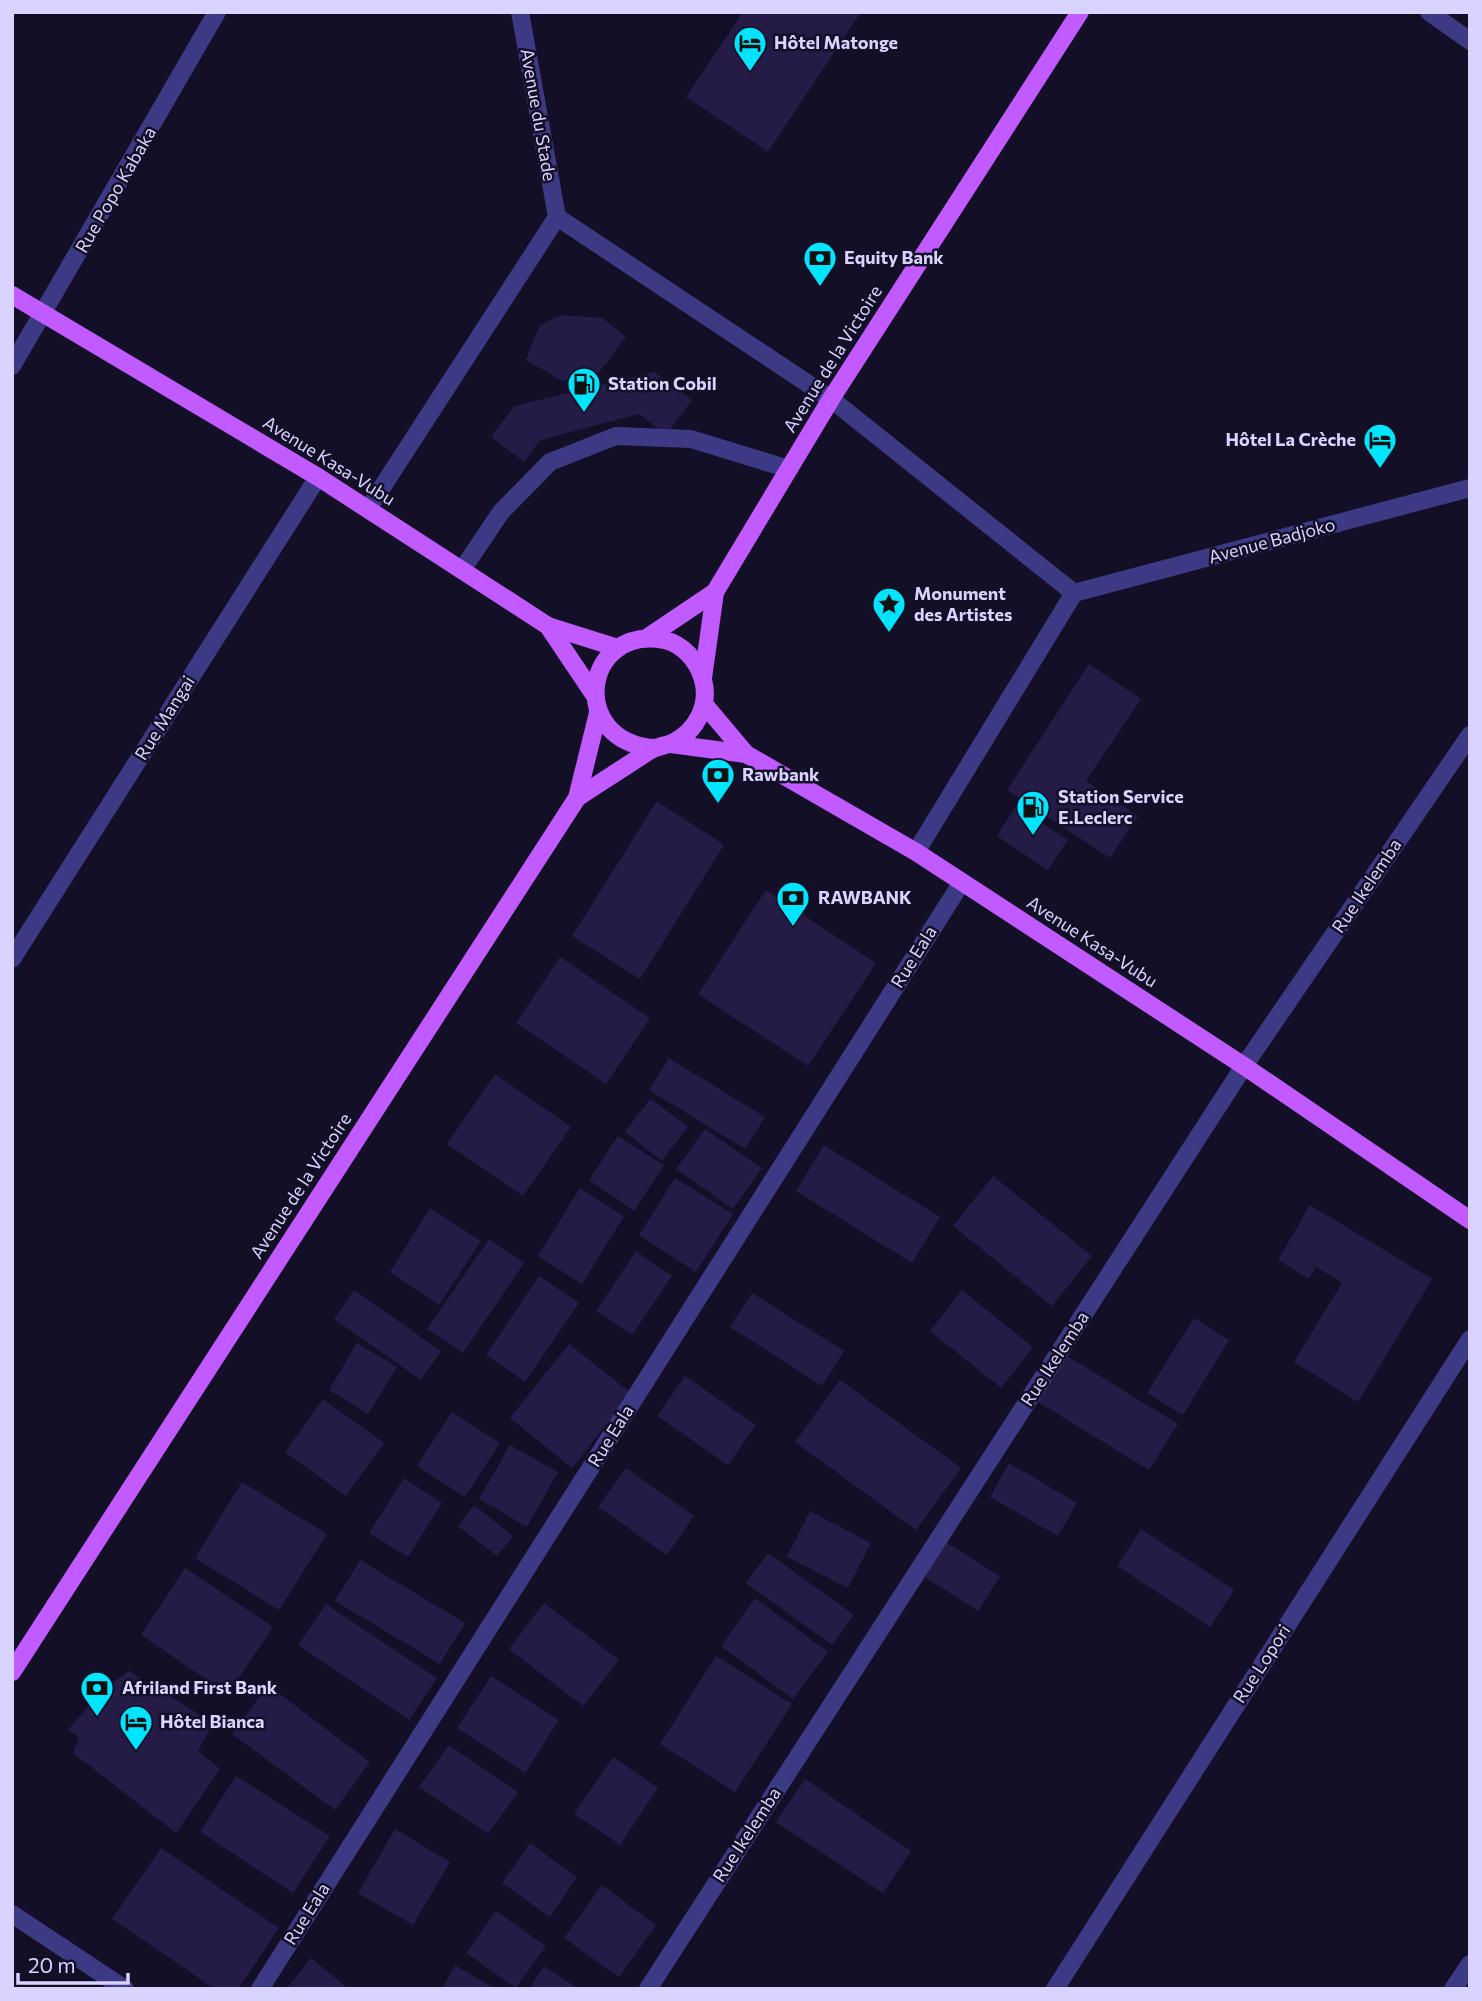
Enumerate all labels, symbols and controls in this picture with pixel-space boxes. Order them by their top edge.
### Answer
hotel icon: Hôtel Matonge [731,24,769,73]
place label: Hôtel Matonge [774,31,898,53]
street label: Avenue du Stade [516,47,561,183]
street label: Rue Popo Kabaka [70,122,160,257]
bank icon: Equity Bank [801,239,839,288]
place label: Equity Bank [844,246,944,268]
street label: Avenue de la Victoire [778,281,886,436]
fuel station icon: Station Cobil [565,365,603,414]
place label: Station Cobil [608,372,717,394]
street label: Avenue Kasa-Vubu [259,411,400,510]
hotel icon: Hôtel La Crèche [1361,421,1399,470]
place label: Hôtel La Crèche [1226,428,1356,450]
street label: Avenue Badjoko [1206,513,1338,568]
place label: Monument des Artistes [914,582,1013,625]
place icon: Monument des Artistes [870,585,908,634]
street label: Rue Mangai [130,671,199,764]
bank icon: Rawbank [699,756,737,805]
place label: Rawbank [742,763,820,785]
place label: Station Service E.Leclerc [1058,785,1184,828]
fuel station icon: Station Service E.Leclerc [1014,788,1052,837]
street label: Rue Ikelemba [1327,834,1406,937]
bank icon: RAWBANK [774,879,812,928]
place label: RAWBANK [818,886,912,908]
street label: Avenue Kasa-Vubu [1023,891,1162,992]
street label: Rue Eala [886,921,941,992]
street label: Avenue de la Victoire [245,1109,355,1262]
street label: Rue Ikelemba [1015,1307,1093,1410]
street label: Rue Eala [583,1400,638,1471]
street label: Rue Lopori [1228,1620,1295,1707]
bank icon: Afriland First Bank [78,1669,116,1718]
place label: Afriland First Bank [122,1676,278,1698]
hotel icon: Hôtel Bianca [117,1703,155,1752]
place label: Hôtel Bianca [160,1710,265,1732]
street label: Rue Ikelemba [707,1783,785,1886]
street label: Rue Eala [279,1878,334,1949]
scale bar [18,1941,128,1985]
text: 20 m [28,1952,76,1977]

